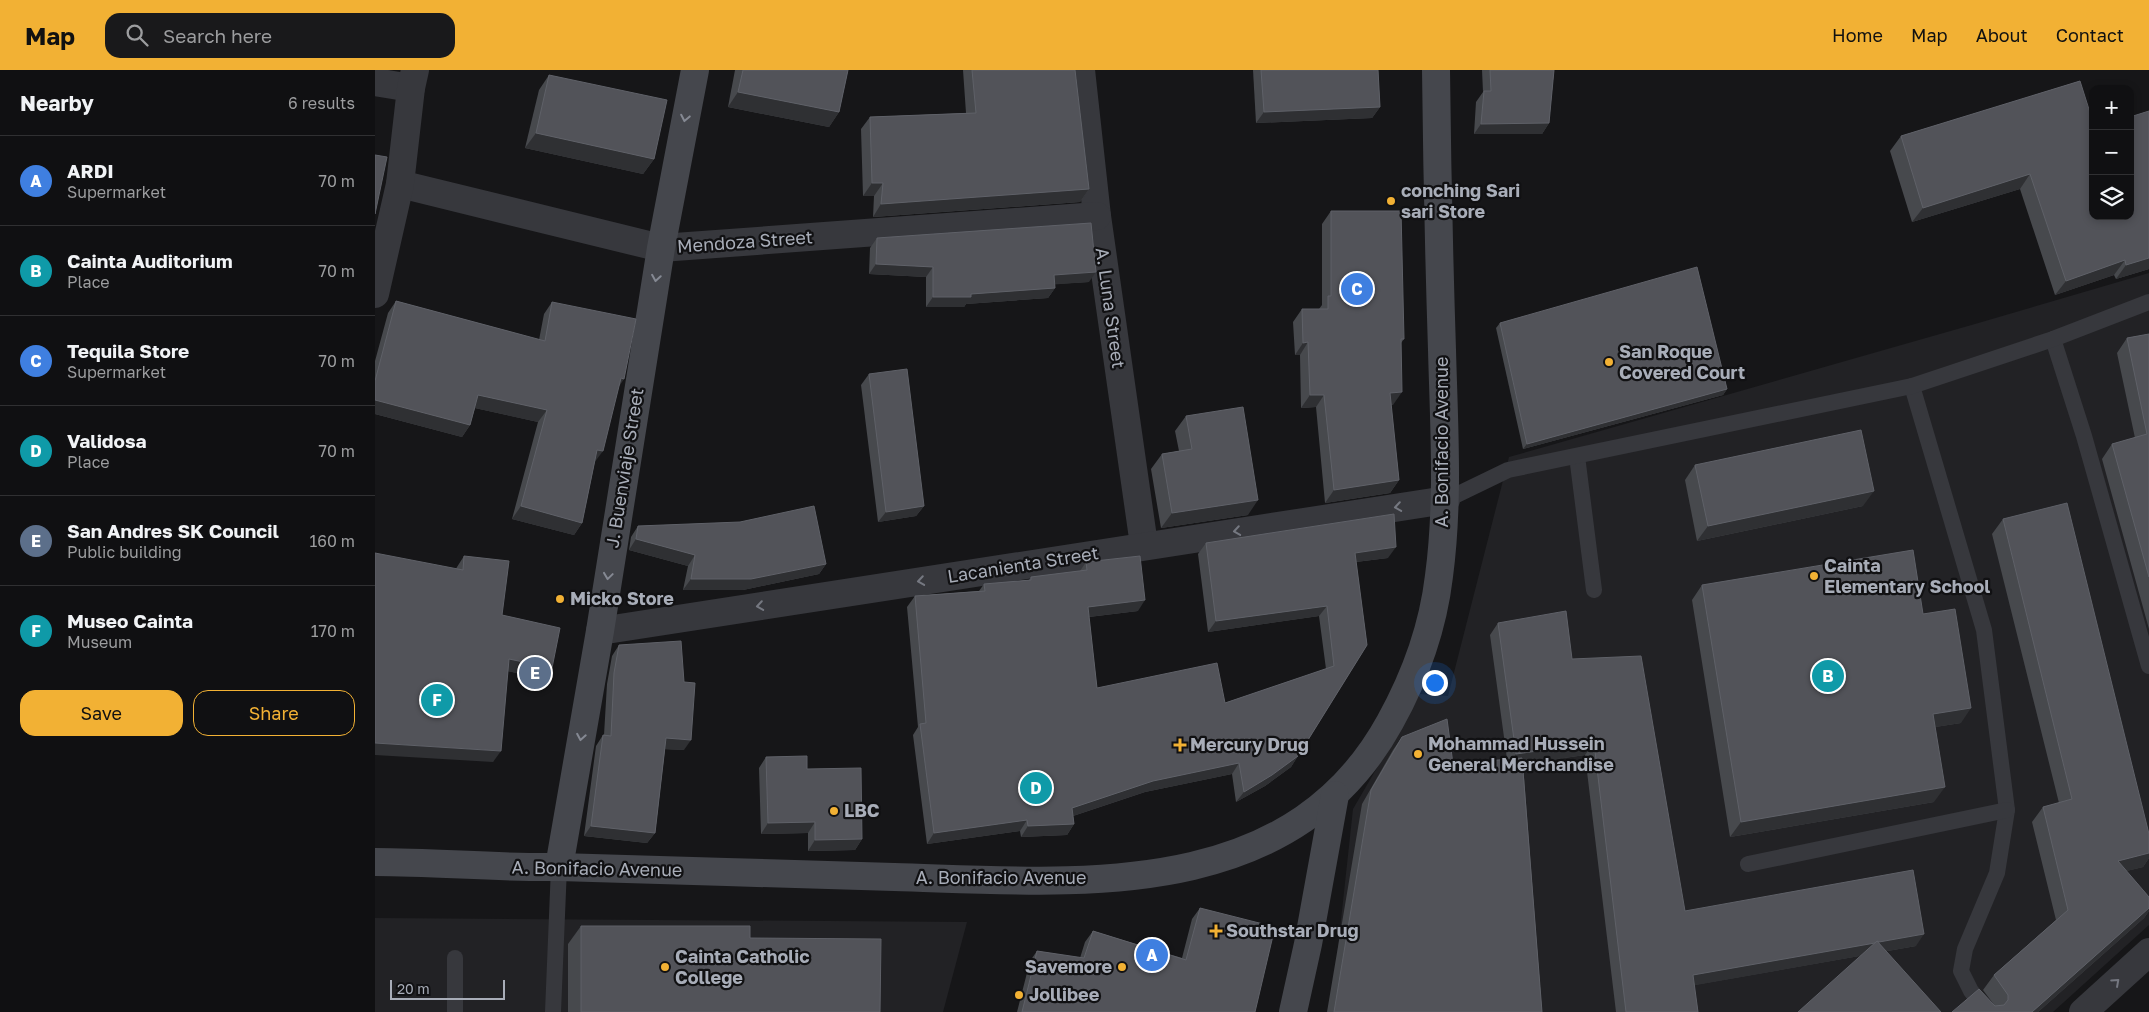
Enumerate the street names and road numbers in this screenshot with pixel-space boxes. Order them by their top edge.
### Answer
street label: Mendoza Street [676,225,814,257]
street label: A. Luna Street [1092,246,1130,370]
street label: A. Bonifacio Avenue [1430,357,1452,527]
street label: J. Buenviaje Street [601,386,648,549]
street label: Lacanienta Street [946,541,1100,587]
street label: A. Bonifacio Avenue [511,856,683,880]
street label: A. Bonifacio Avenue [916,866,1086,888]

